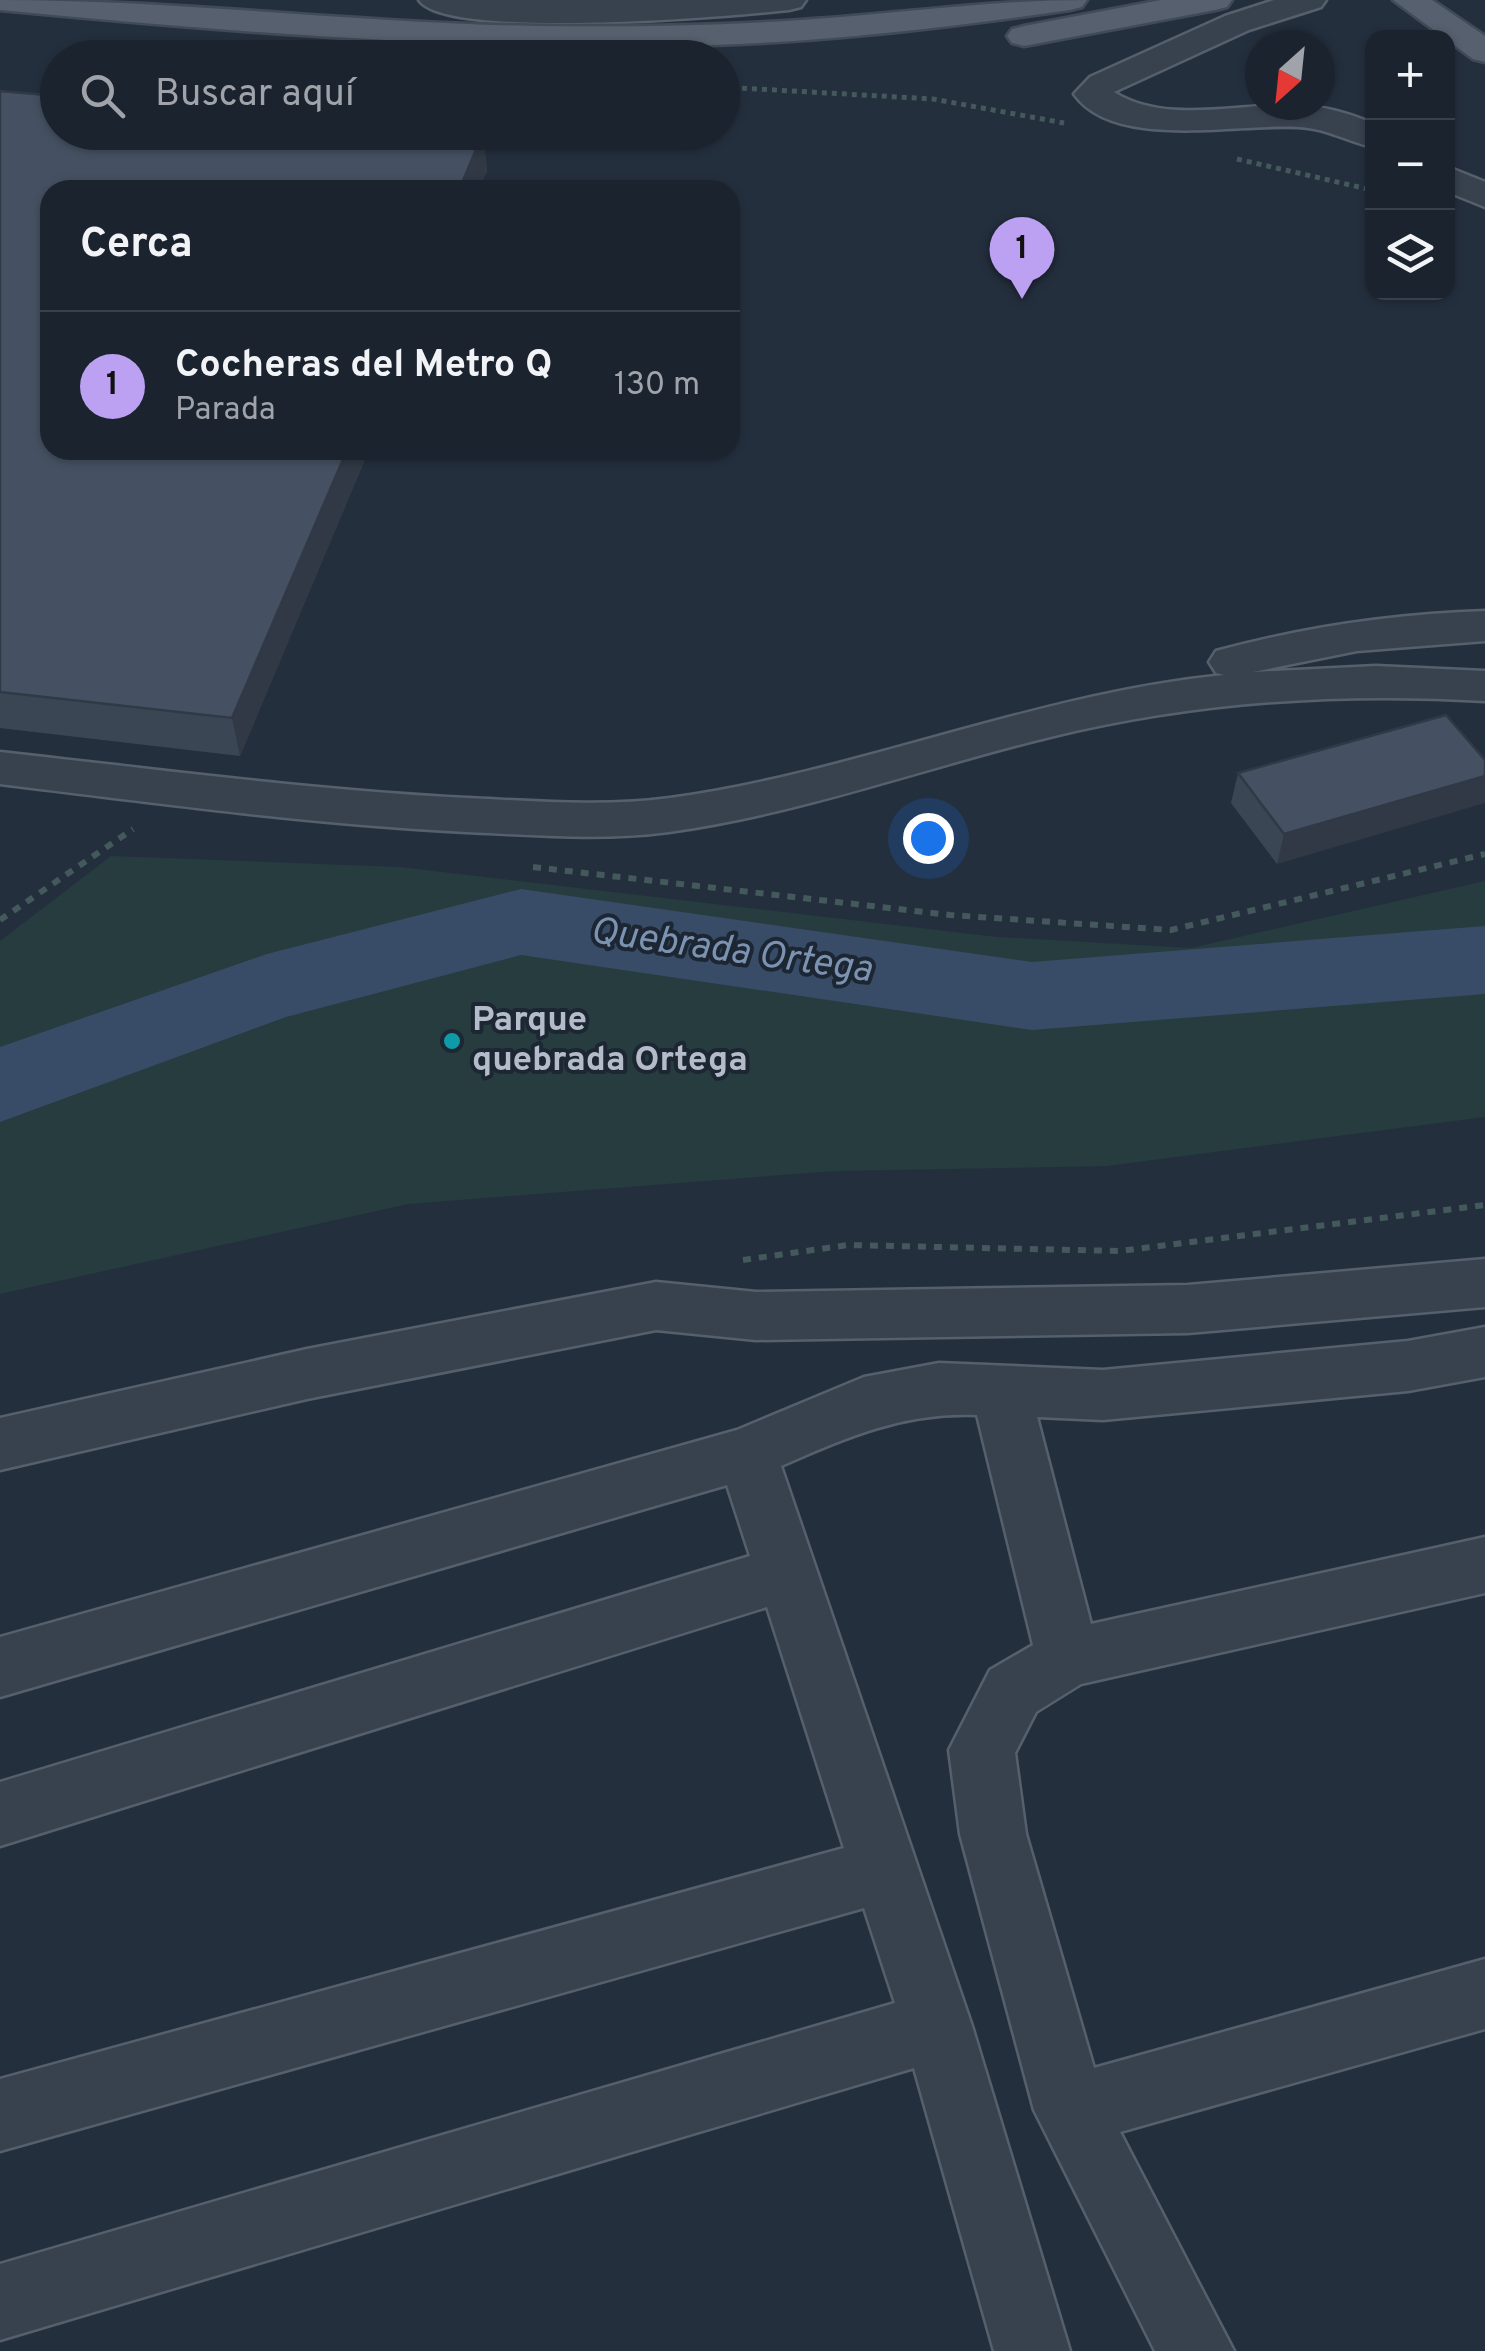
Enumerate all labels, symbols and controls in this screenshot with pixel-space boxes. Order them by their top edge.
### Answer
north arrow [1245,30,1335,120]
map controls [1365,30,1455,300]
button: + [1365,30,1455,120]
search box [40,40,740,150]
icon: search [75,68,130,123]
text: Buscar aquí [155,71,355,120]
button: − [1365,120,1455,210]
button: layers [1365,210,1455,300]
pin: 1 [990,216,1054,299]
text: Cerca [80,219,193,272]
text: Cocheras del Metro Q [175,342,552,391]
text: 1 [106,366,119,406]
text: 130 m [614,366,700,406]
text: Parada [175,391,276,431]
your location [903,813,954,864]
water label: Quebrada Ortega [587,908,875,996]
place label: Parque quebrada Ortega [472,999,748,1083]
marker: Parque quebrada Ortega [441,1030,463,1052]

